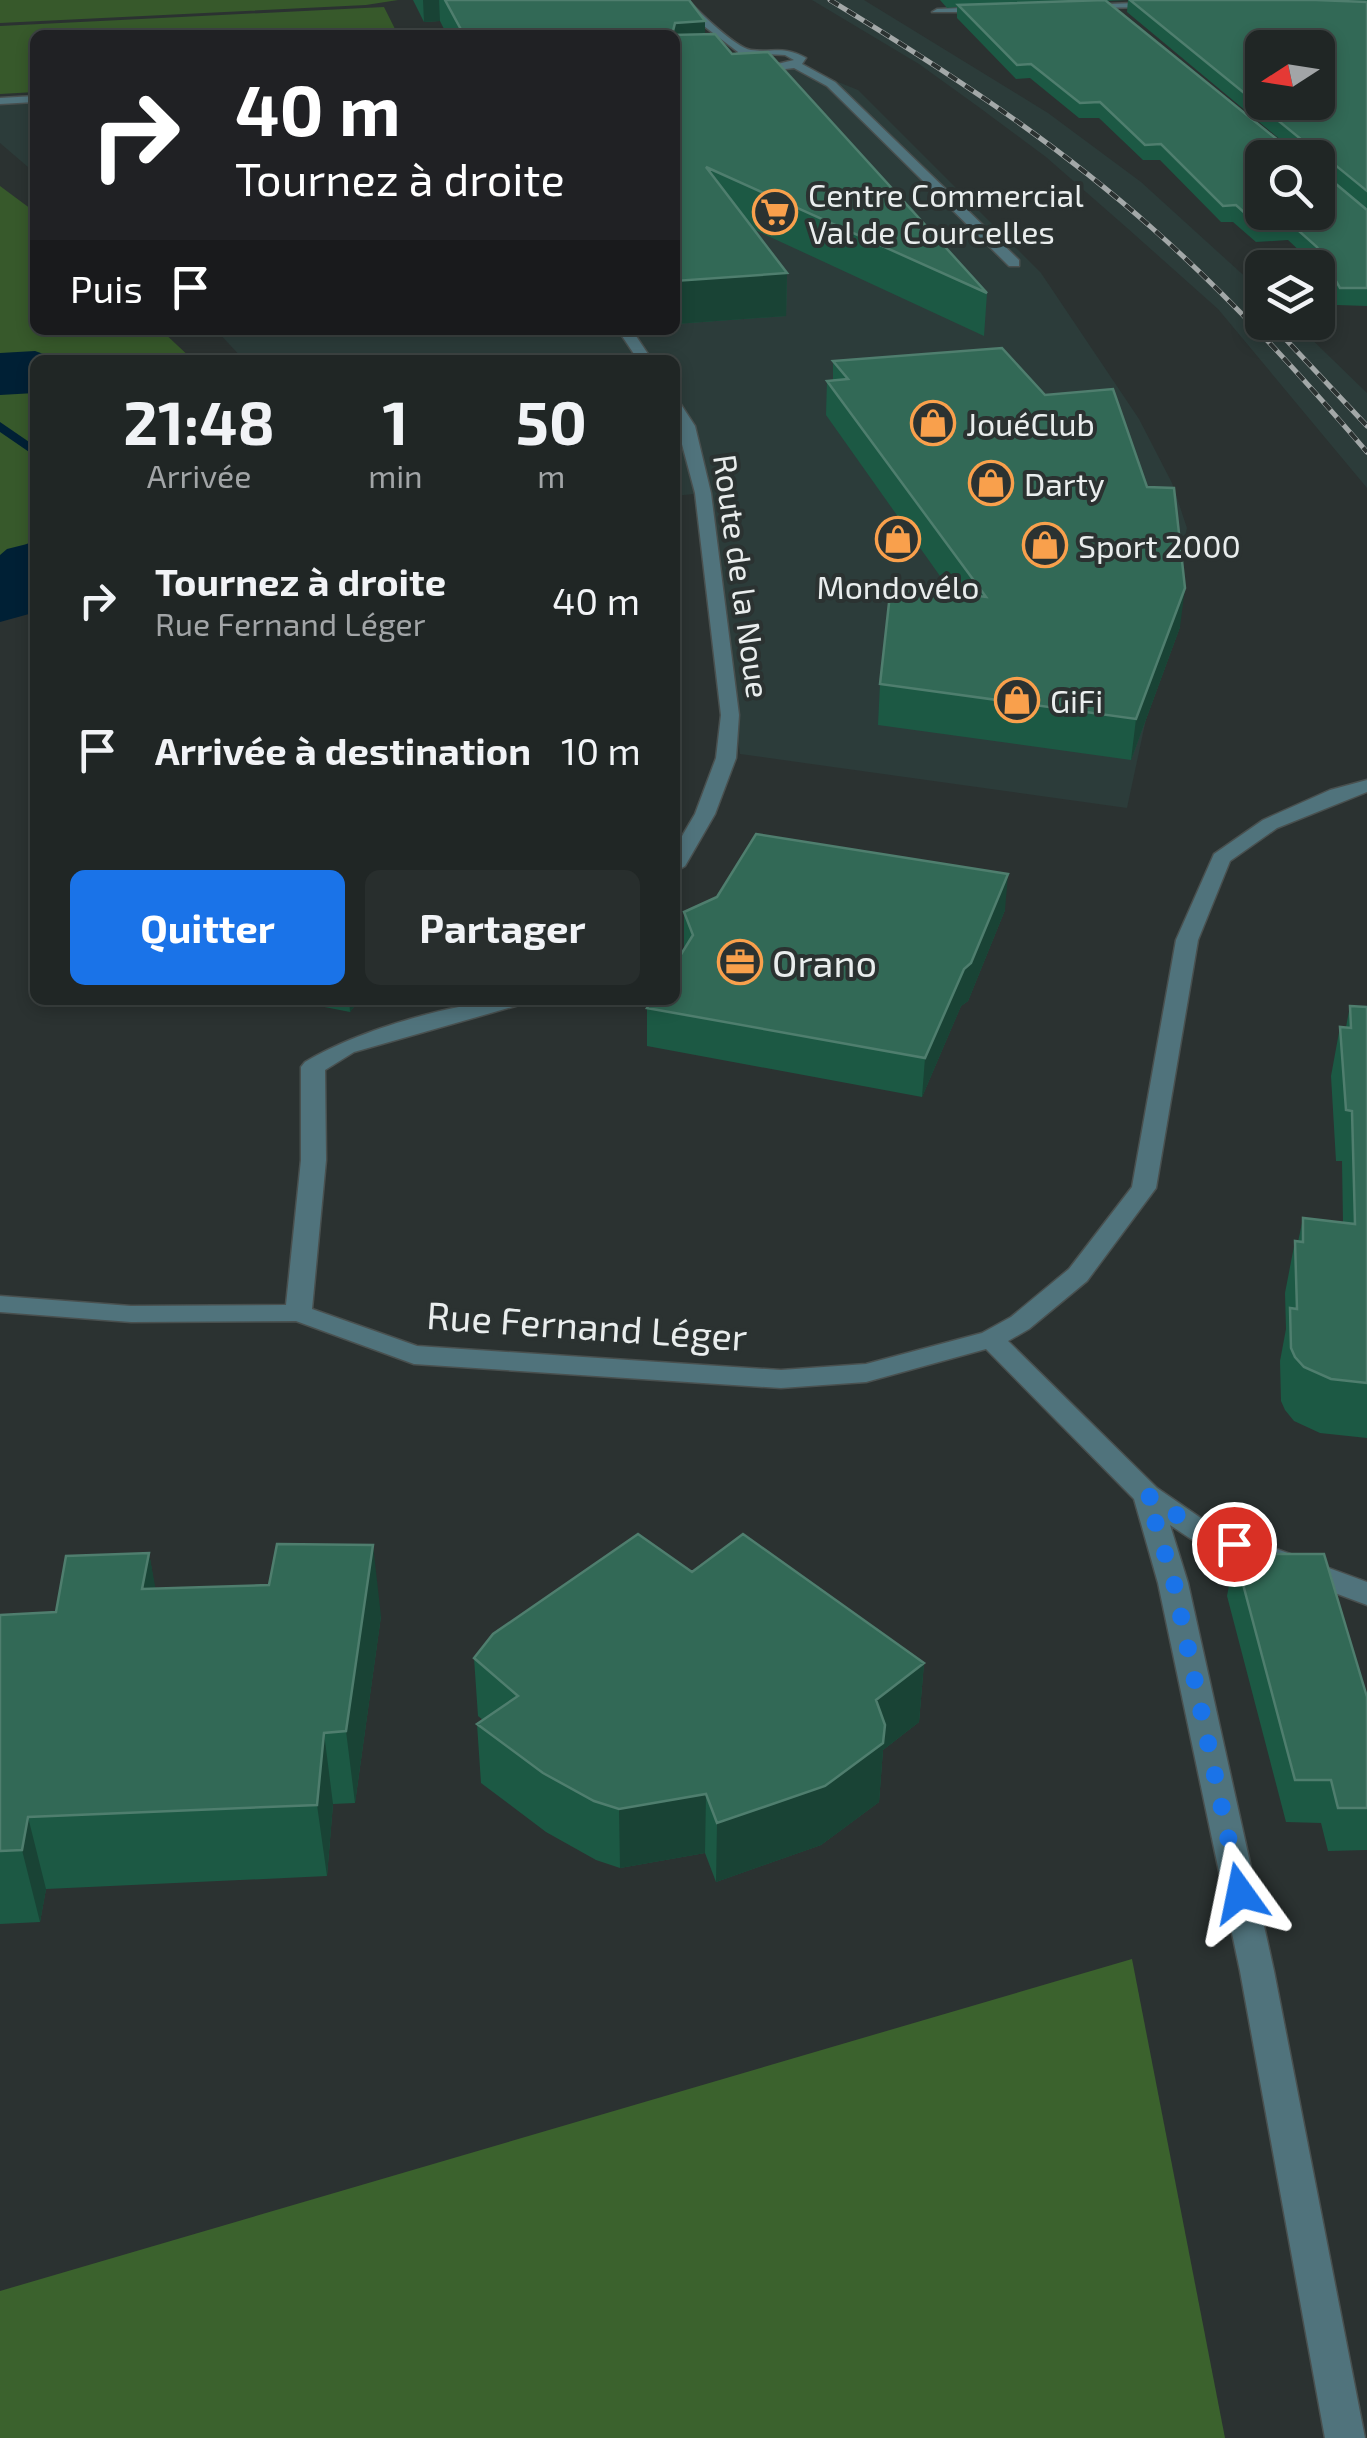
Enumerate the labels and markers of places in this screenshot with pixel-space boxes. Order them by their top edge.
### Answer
place label: Centre Commercial Val de Courcelles [808,175,1084,250]
supermarket icon: Centre Commercial Val de Courcelles [752,189,798,235]
shop icon: JouéClub [910,400,956,446]
place label: JouéClub [966,404,1095,442]
shop icon: Darty [968,460,1014,506]
place label: Darty [1024,464,1105,502]
shop icon: Mondovélo [875,516,921,562]
shop icon: Sport 2000 [1022,522,1068,568]
place label: Sport 2000 [1078,526,1241,564]
place label: Mondovélo [817,567,979,605]
shop icon: GiFi [994,677,1040,723]
place label: GiFi [1050,681,1103,719]
office icon: Orano [717,939,763,985]
place label: Orano [772,939,877,985]
pin [1192,1502,1277,1587]

